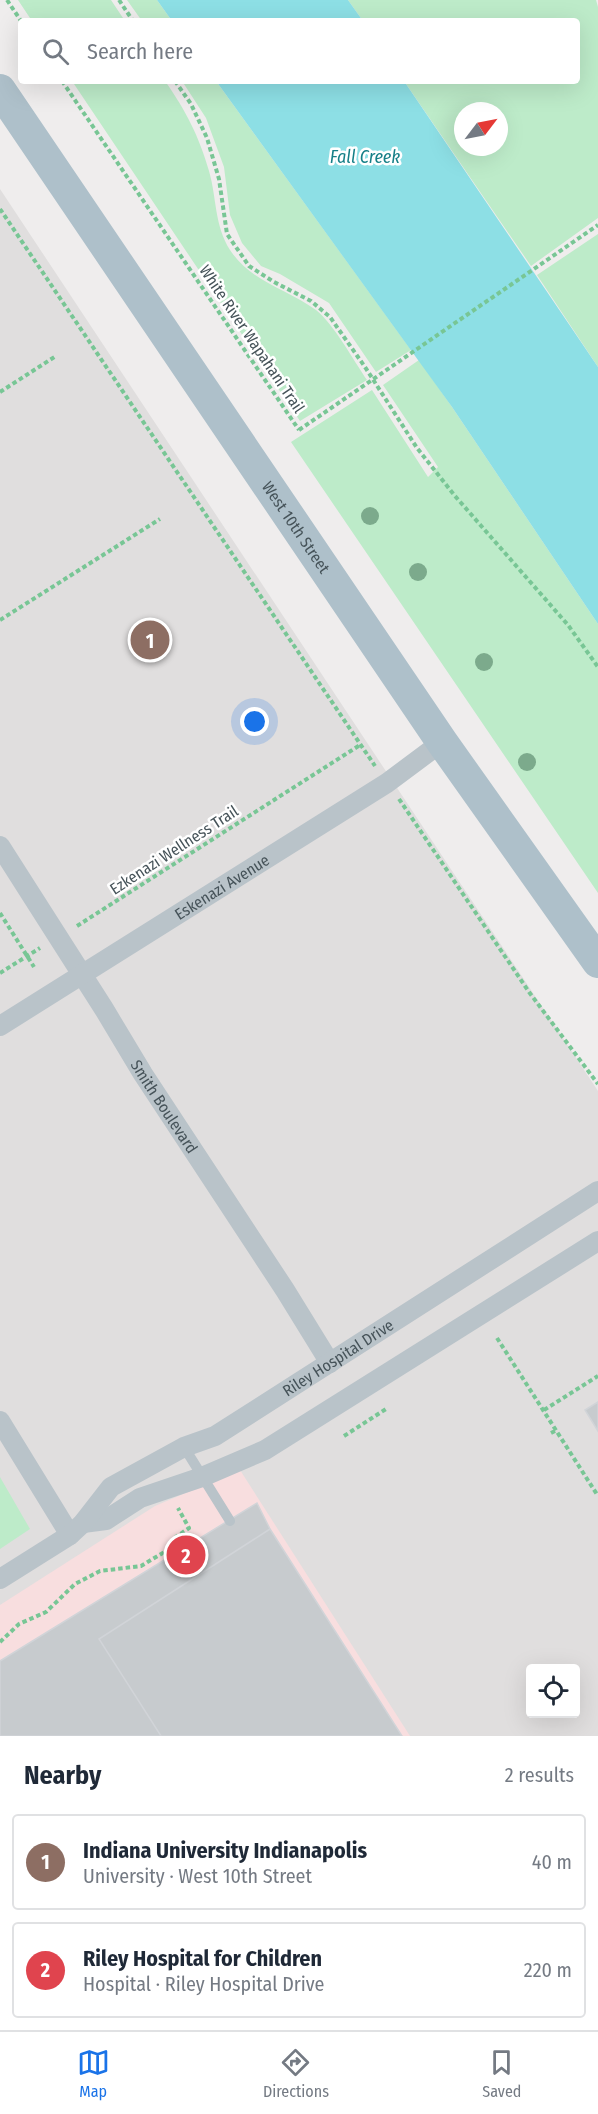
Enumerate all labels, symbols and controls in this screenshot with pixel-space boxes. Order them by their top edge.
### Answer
search box [18,18,580,84]
icon: search [39,35,72,68]
text: Search here [87,38,193,65]
north arrow [454,102,508,156]
water label: Fall Creek [330,146,400,168]
street label: White River Wapahani Trail [195,261,309,417]
street label: West 10th Street [258,477,335,577]
pin: 1 [130,618,170,662]
your location [240,707,269,736]
street label: Ezkenazi Wellness Trail [106,801,242,899]
street label: Eskenazi Avenue [171,850,273,923]
street label: Smith Boulevard [127,1056,202,1157]
street label: Riley Hospital Drive [279,1315,397,1400]
pin: 2 [166,1532,206,1578]
map controls [526,1664,580,1718]
button: locate [526,1664,580,1718]
text: Nearby [24,1760,101,1791]
text: 2 results [505,1763,574,1787]
text: Indiana University Indianapolis [83,1837,367,1864]
text: 1 [41,1850,50,1874]
text: 40 m [532,1850,572,1874]
text: University · West 10th Street [83,1864,312,1888]
text: Riley Hospital for Children [83,1945,322,1972]
text: 2 [41,1958,50,1982]
text: 220 m [524,1958,572,1982]
text: Hospital · Riley Hospital Drive [83,1972,325,1996]
tab: Map [77,2046,110,2101]
tab: Directions [263,2046,329,2101]
tab: Saved [482,2046,521,2101]

